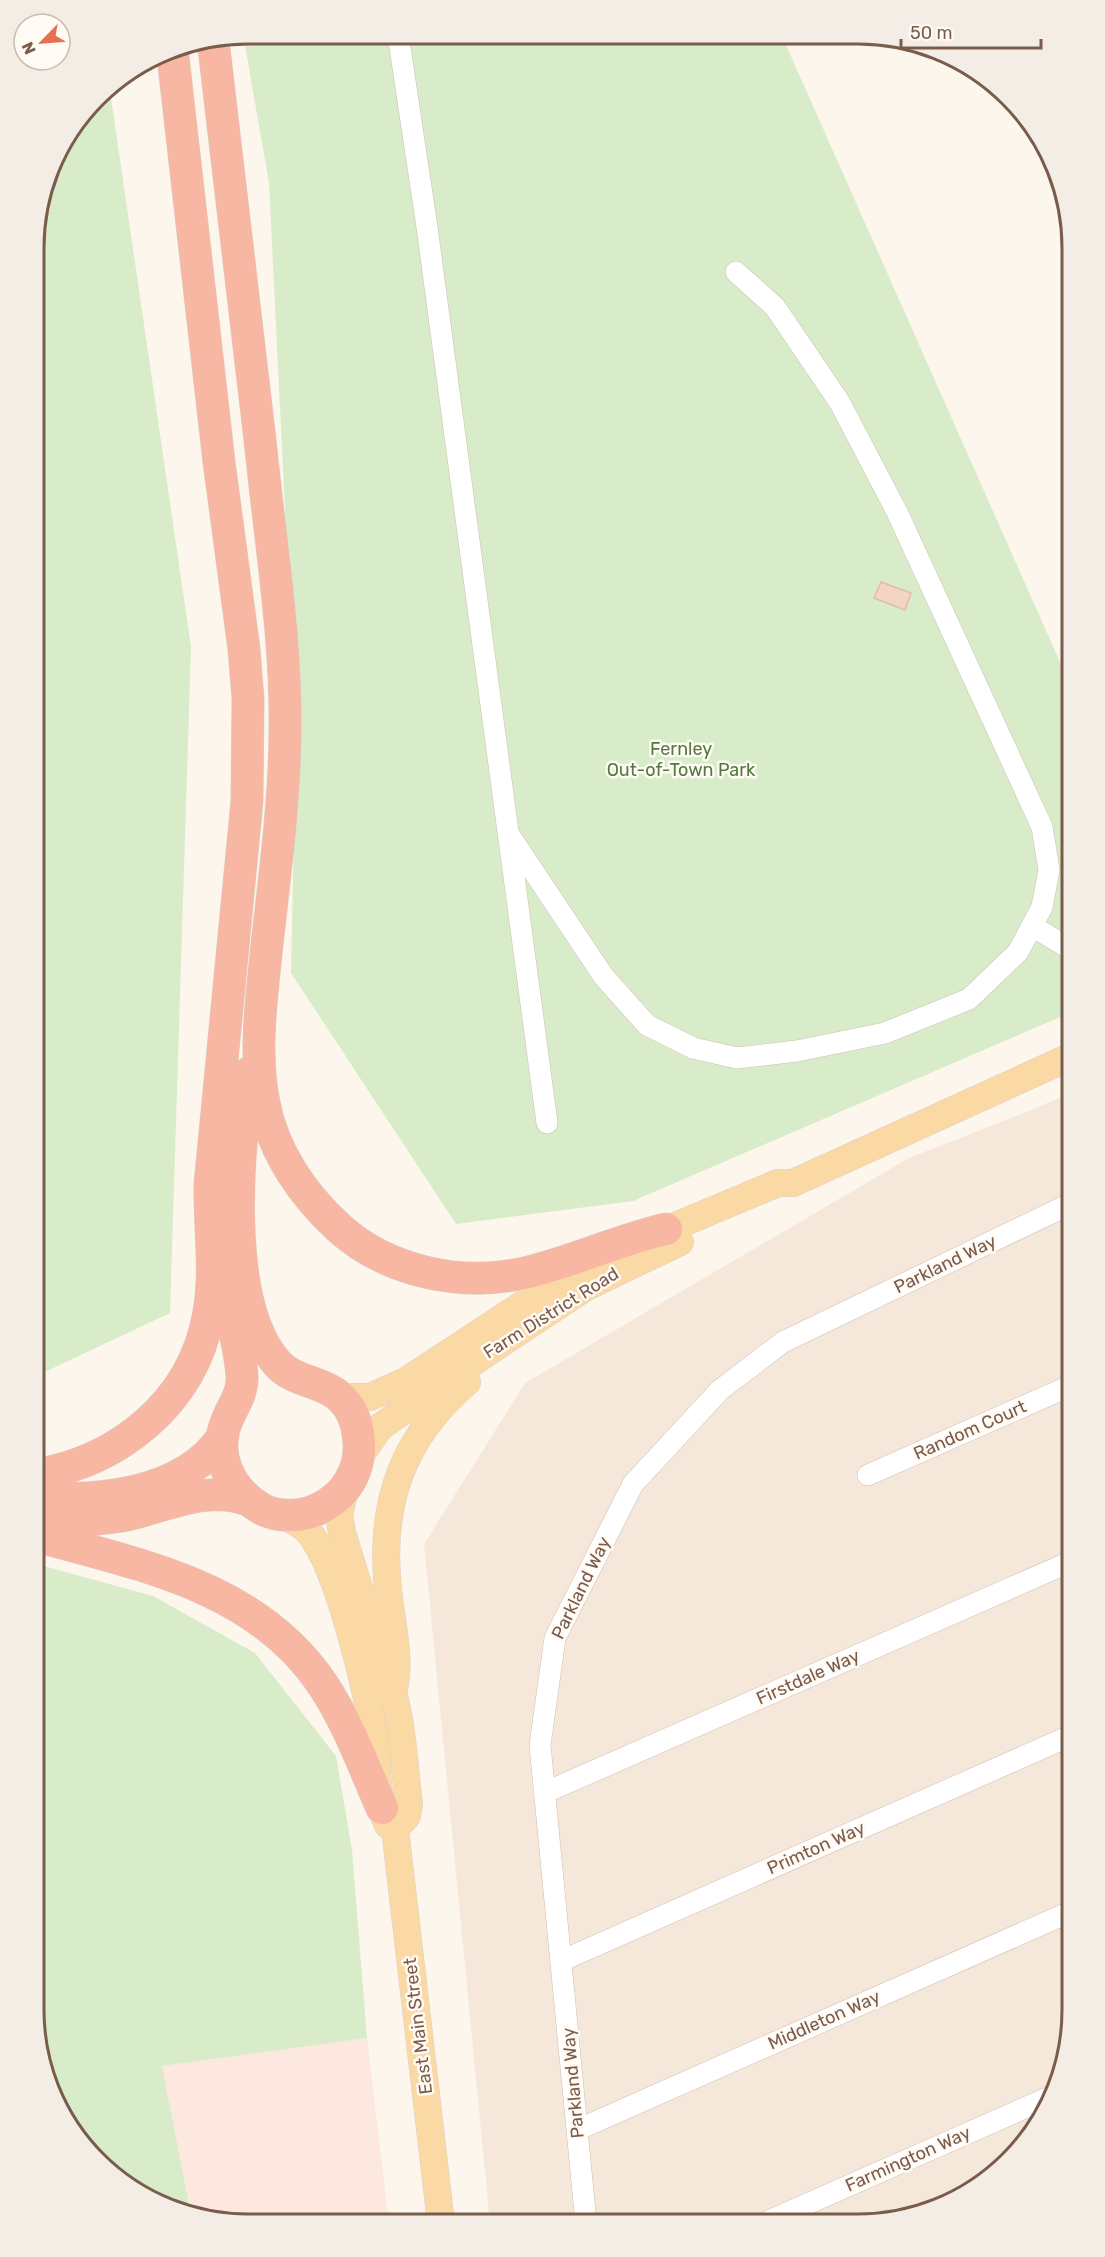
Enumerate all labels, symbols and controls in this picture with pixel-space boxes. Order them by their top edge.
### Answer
north arrow [12,12,72,72]
scale bar [901,12,1040,50]
text: 50 m [910,22,953,44]
text: N [18,39,40,57]
park label: Fernley Out-of-Town Park [607,738,756,781]
street label: Parkland Way [890,1230,1000,1298]
street label: Farm District Road [479,1262,623,1364]
street label: Random Court [910,1395,1030,1465]
street label: Parkland Way [547,1533,615,1643]
street label: Firstdale Way [753,1644,863,1710]
street label: Primton Way [764,1817,868,1879]
street label: East Main Street [399,1956,437,2096]
street label: Middleton Way [764,1985,884,2055]
street label: Parkland Way [557,2027,589,2139]
street label: Farmington Way [842,2121,974,2196]

